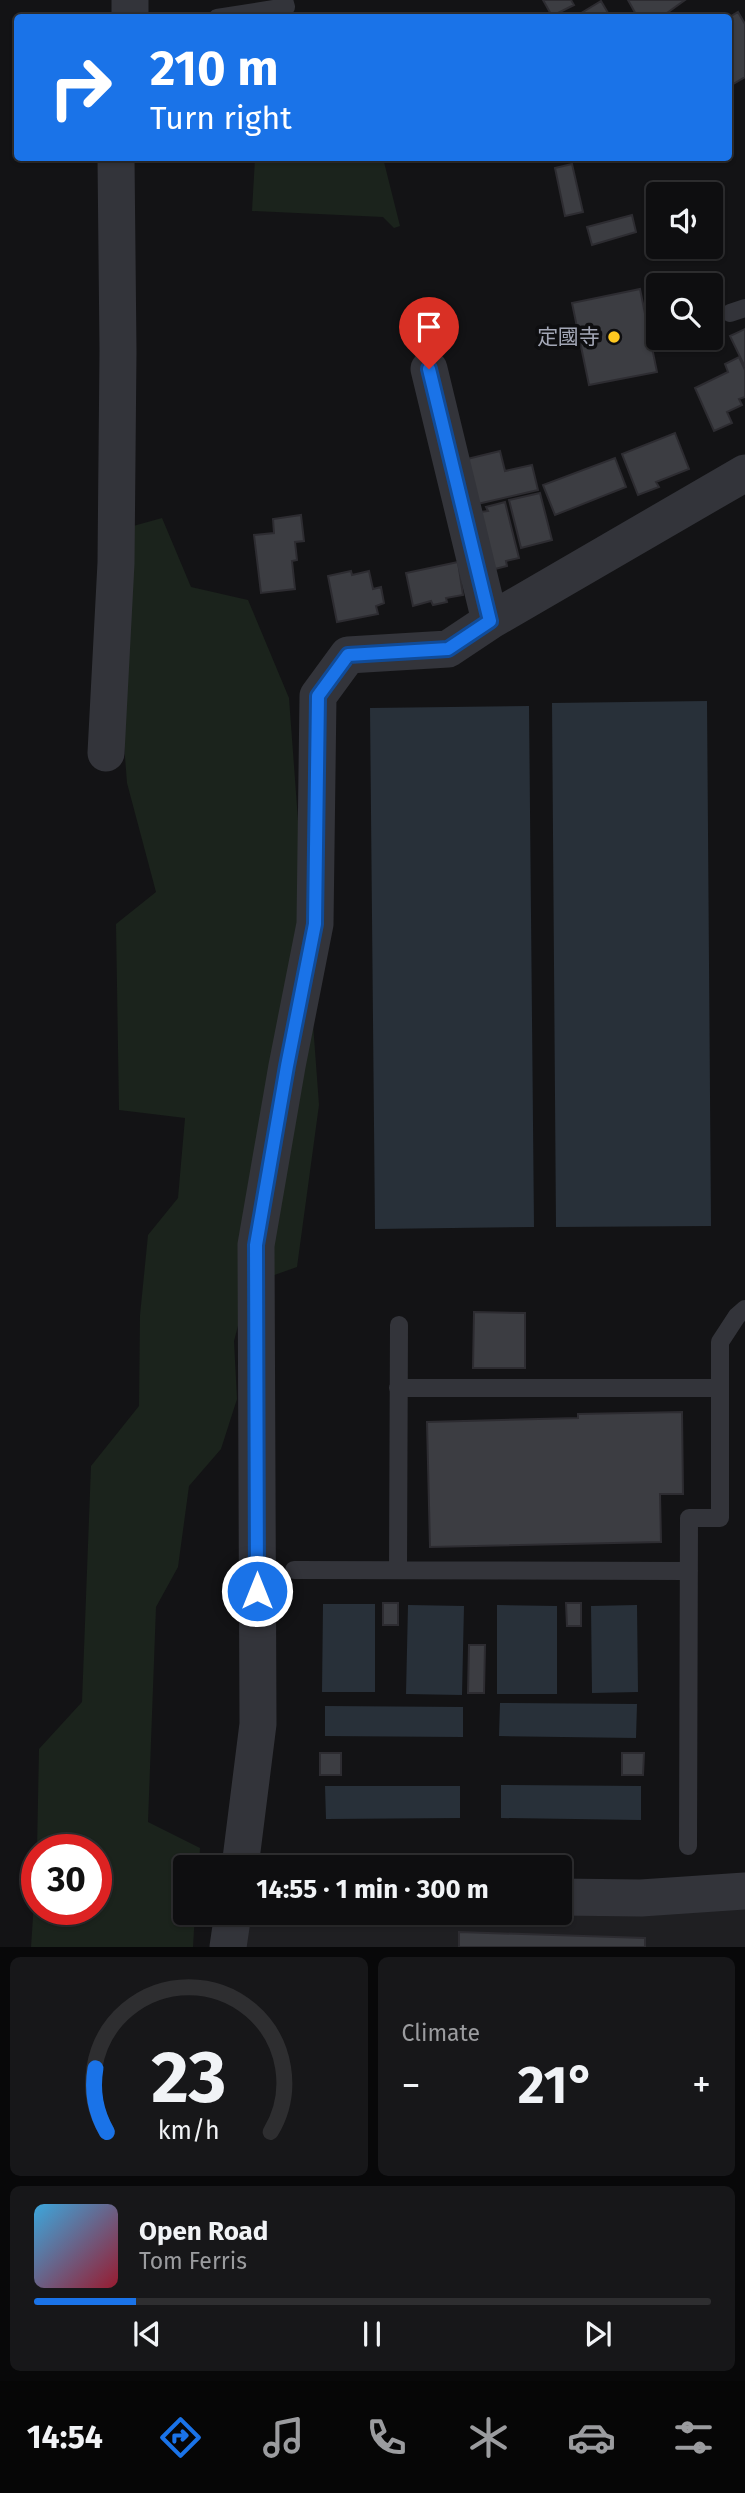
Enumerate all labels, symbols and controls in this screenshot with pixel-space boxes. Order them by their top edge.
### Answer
text: 210 m [150,39,279,98]
icon: right [35,42,126,133]
text: Turn right [150,99,292,137]
map controls [646,182,723,350]
button: sound [646,182,723,259]
button: search [646,273,723,350]
pin [399,297,459,369]
icon: arrive [410,308,448,346]
place label: 定國寺 [537,324,600,350]
marker: 定國寺 [606,329,622,345]
position arrow [220,1554,294,1628]
speed limit sign: 30 [21,1834,112,1925]
text: 14:55 · 1 min · 300 m [256,1874,489,1905]
text: Climate [402,2019,480,2047]
text: 23 [151,2035,226,2122]
text: 21° [518,2054,595,2117]
text: − [402,2062,421,2108]
text: + [692,2062,711,2108]
text: km/h [158,2116,220,2146]
text: Open Road [139,2216,268,2247]
text: Tom Ferris [139,2247,247,2275]
icon: previous [128,2315,166,2353]
icon: pause [353,2315,391,2353]
icon: next [579,2315,617,2353]
icon: directions [156,2413,205,2462]
icon: music [259,2413,308,2462]
icon: phone [362,2413,411,2462]
icon: climate [464,2413,513,2462]
icon: car [567,2413,616,2462]
icon: filters [669,2413,718,2462]
text: 14:54 [27,2418,103,2456]

